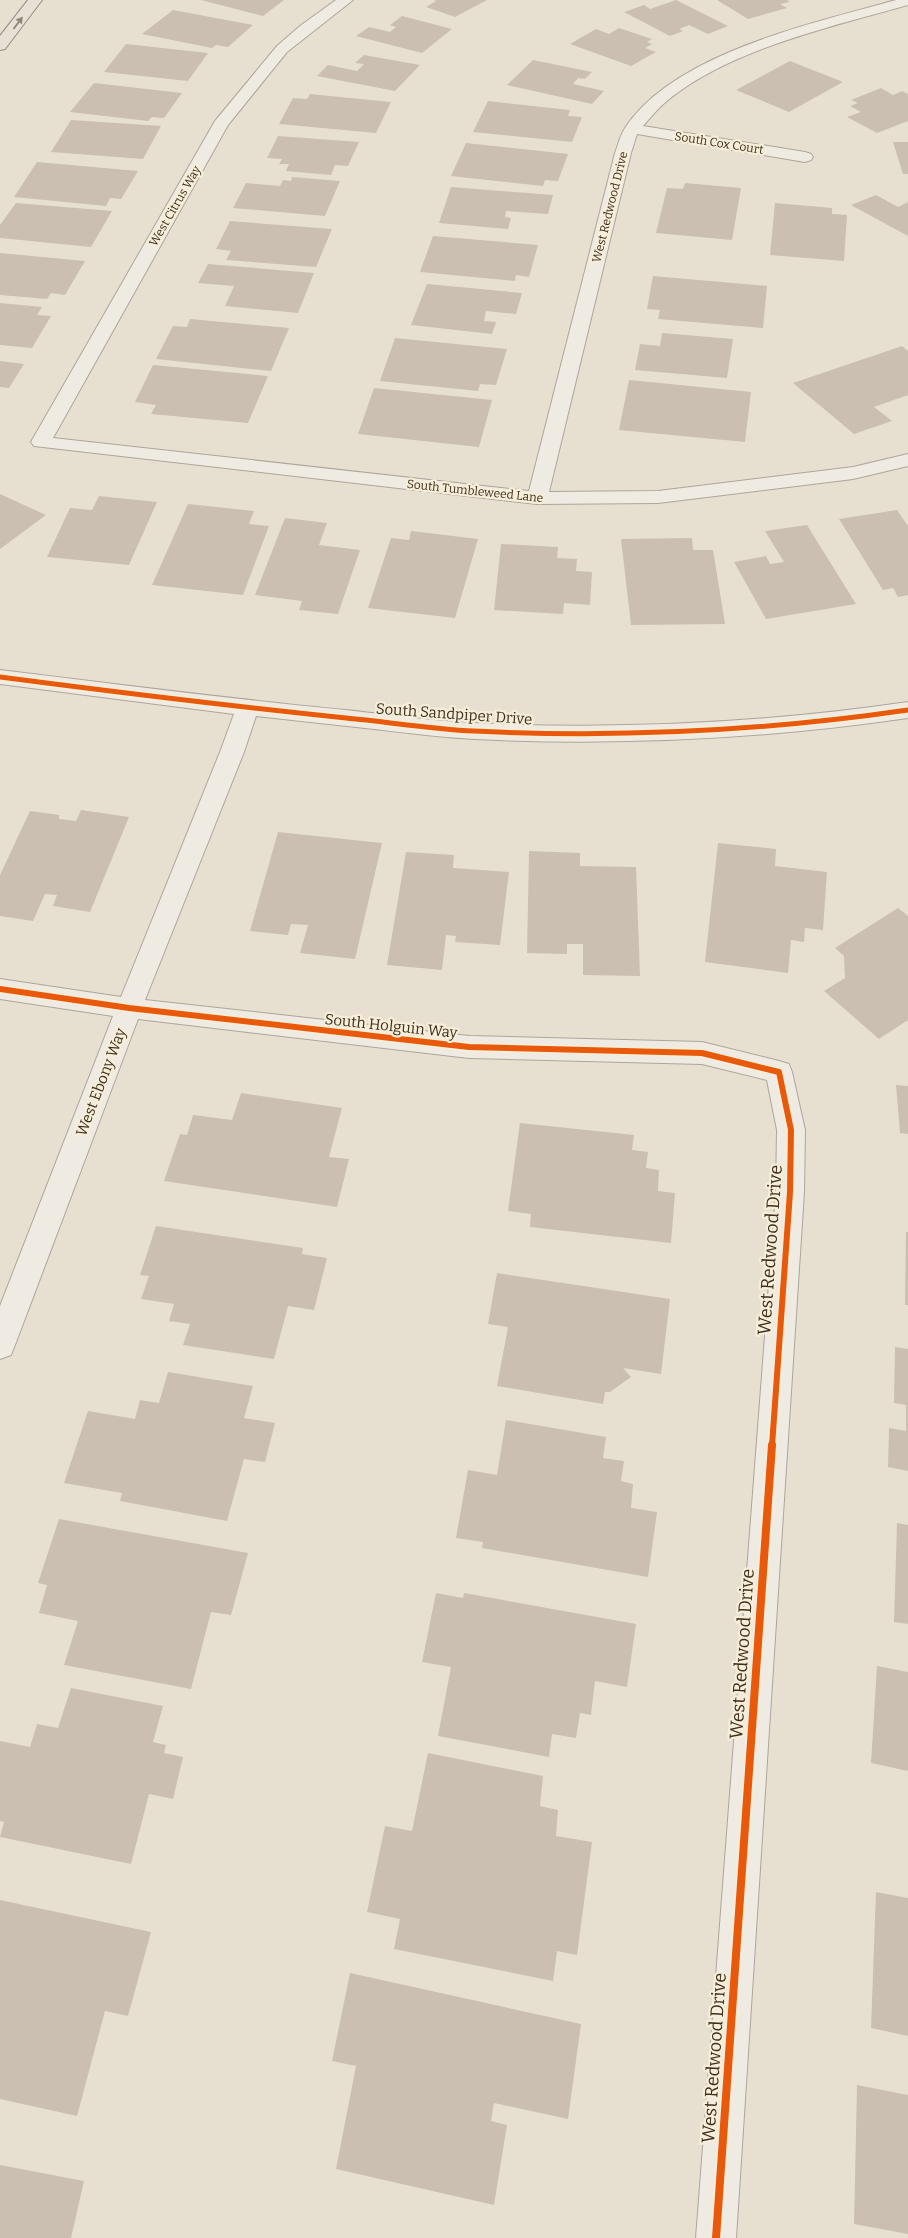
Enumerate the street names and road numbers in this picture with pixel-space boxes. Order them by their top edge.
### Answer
street label: South Cox Court [674,129,765,157]
street label: West Redwood Drive [589,150,631,264]
street label: West Citrus Way [146,163,204,249]
street label: South Tumbleweed Lane [406,477,544,505]
street label: South Sandpiper Drive [375,700,533,728]
street label: South Holguin Way [324,1010,458,1042]
street label: West Ebony Way [72,1025,130,1139]
street label: West Redwood Drive [753,1164,787,1336]
street label: West Redwood Drive [725,1568,759,1740]
street label: West Redwood Drive [697,1972,731,2144]

